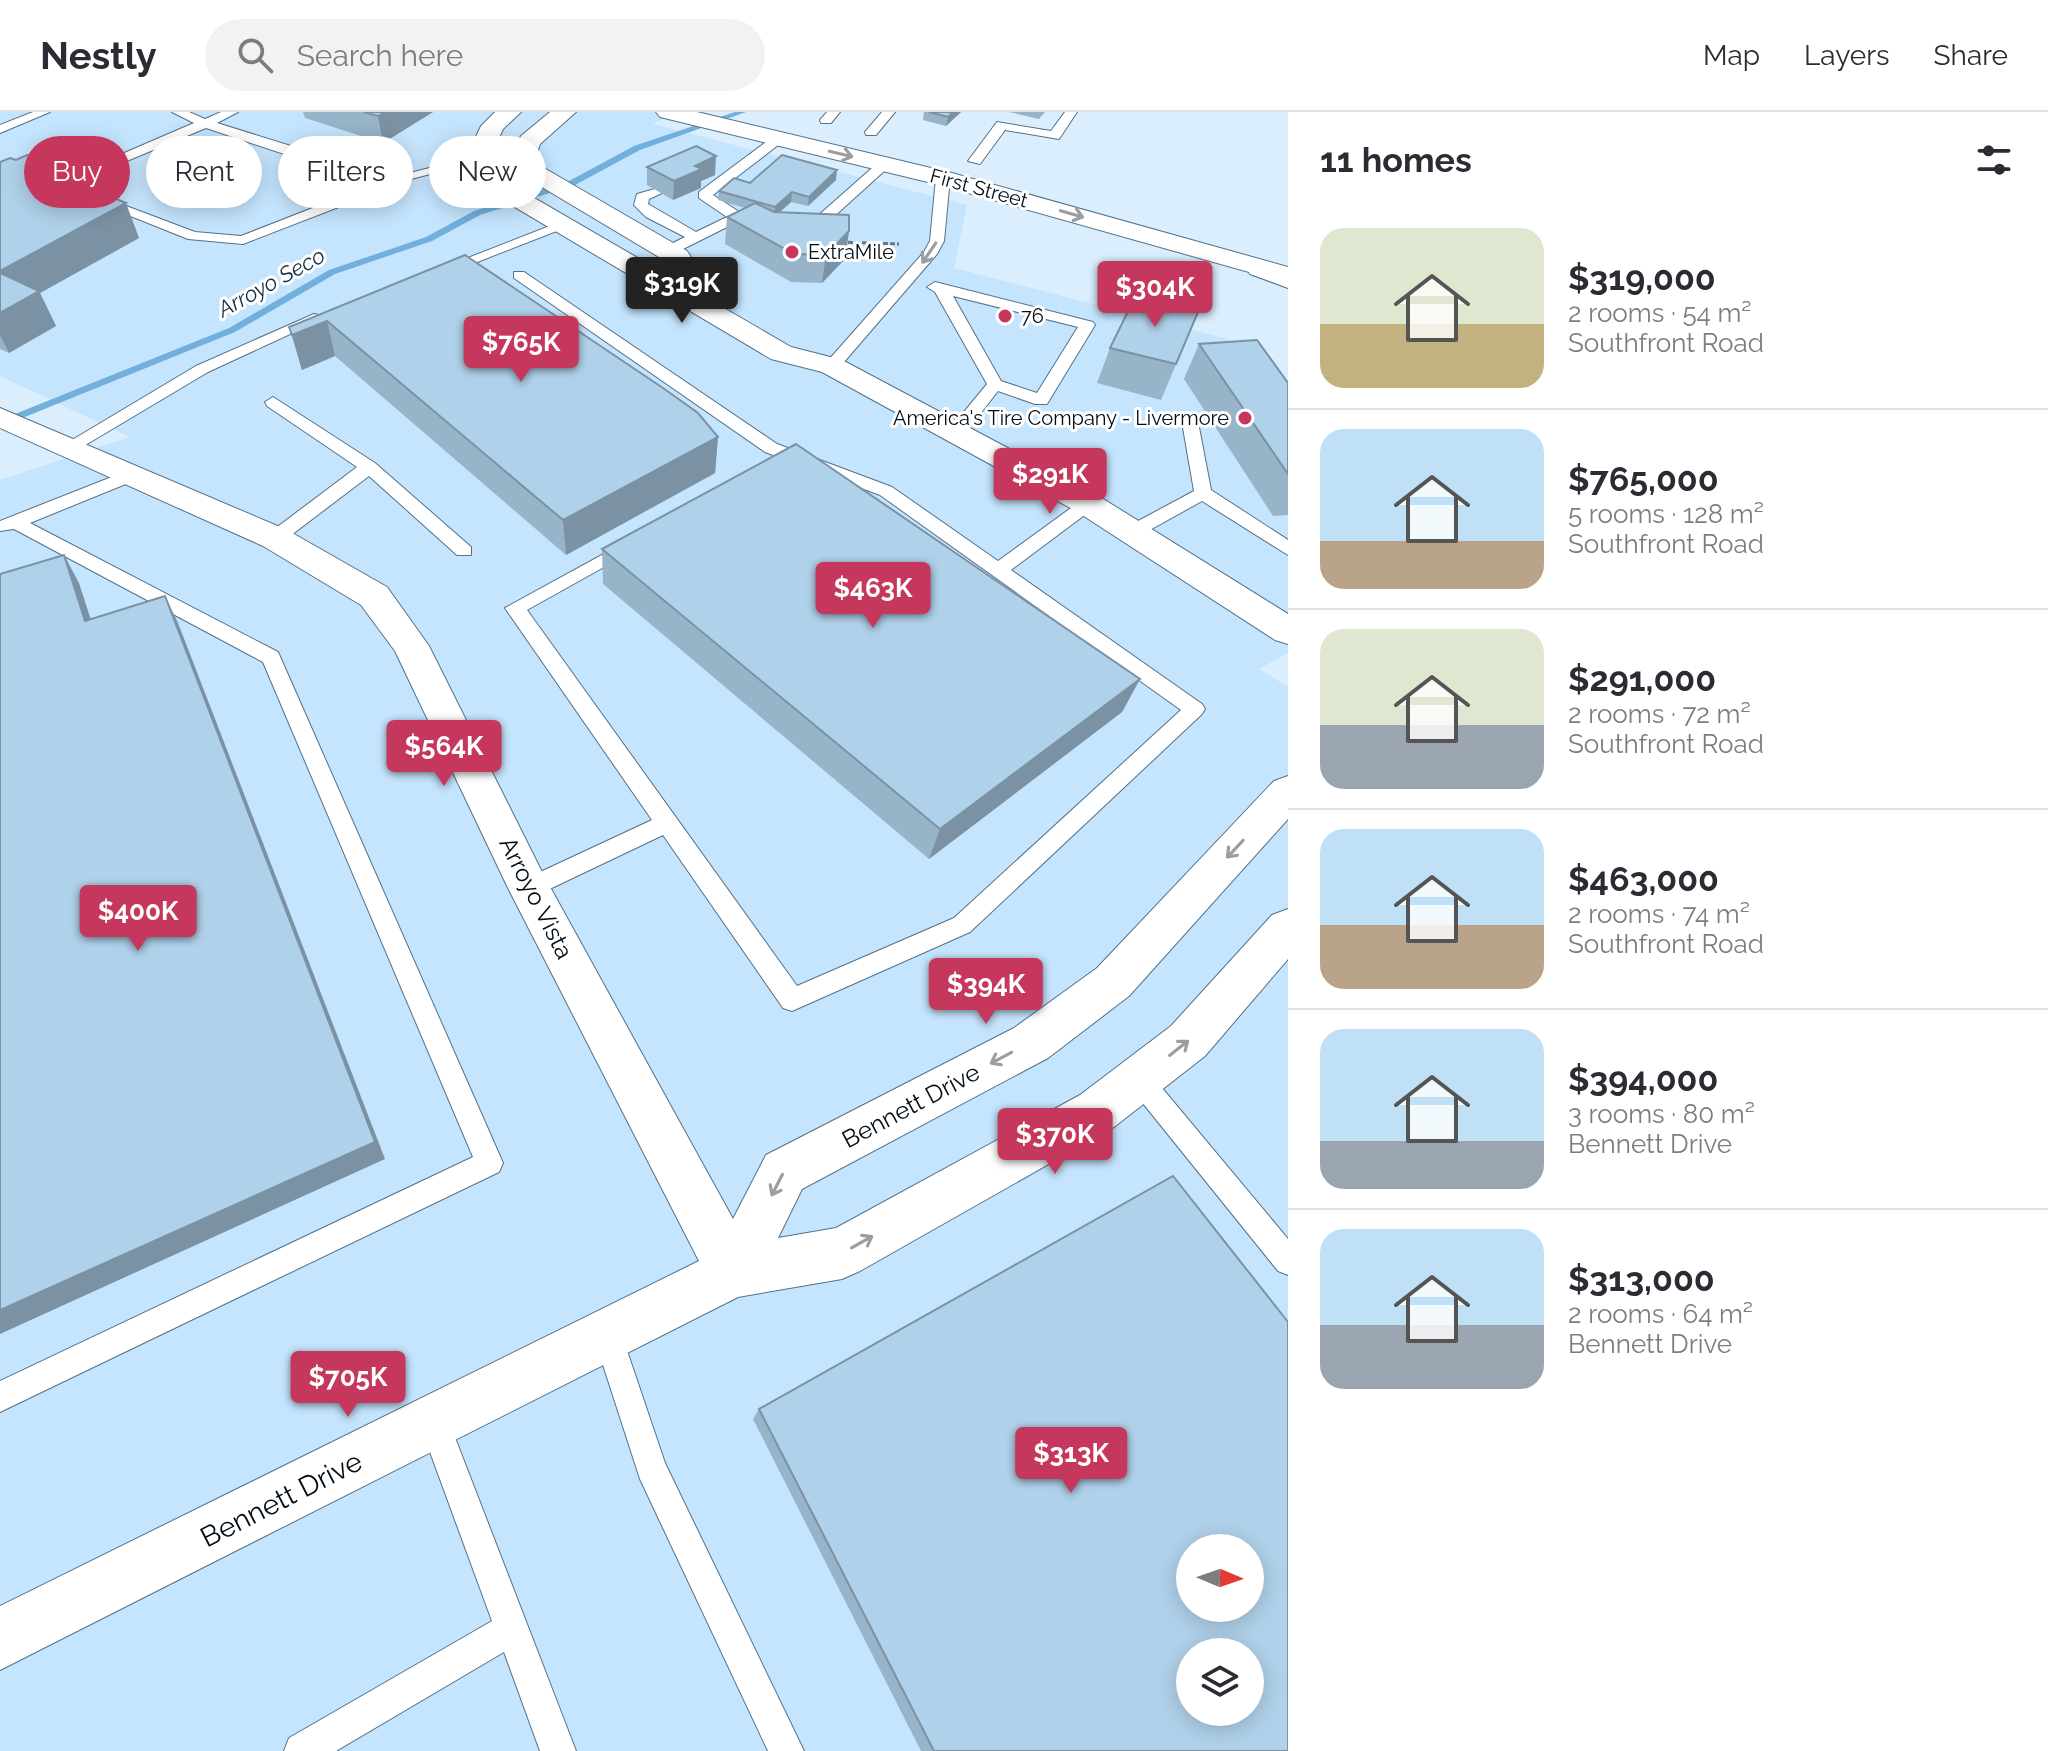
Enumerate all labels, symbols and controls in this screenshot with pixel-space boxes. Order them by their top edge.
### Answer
search box [205,19,765,91]
text: Nestly [40,33,157,78]
icon: search [233,33,277,77]
text: Search here [297,38,463,73]
text: Map [1703,39,1760,72]
text: Layers [1804,39,1890,72]
text: Share [1934,39,2008,72]
chip: Buy [24,136,130,208]
chip: Rent [146,136,262,208]
chip: Filters [278,136,413,208]
chip: New [429,136,546,208]
icon: filters [1972,138,2016,182]
text: 11 homes [1320,140,1472,180]
one-way arrow [828,147,854,162]
street label: First Street [928,163,1031,213]
one-way arrow [1059,207,1085,222]
place label: ExtraMile [808,240,894,264]
one-way arrow [921,241,937,263]
water label: Arroyo Seco [212,242,329,323]
marker: ExtraMile [783,243,801,261]
pin: $319K [626,257,738,325]
text: $319,000 [1568,258,1716,298]
icon: home [1384,260,1480,356]
pin: $304K [1099,261,1211,329]
text: $319K [644,268,720,298]
text: $304K [1115,272,1195,302]
text: 2 rooms · 54 m² [1568,298,1751,328]
place label: 76 [1021,304,1044,328]
marker: 76 [996,307,1014,325]
pin: $765K [465,316,577,384]
text: $765K [482,327,560,357]
text: Southfront Road [1568,328,1764,358]
place label: America's Tire Company - Livermore [893,406,1229,430]
marker: America's Tire Company - Livermore [1236,409,1254,427]
pin: $291K [994,448,1106,516]
text: $291K [1012,459,1088,489]
text: $765,000 [1568,459,1719,499]
icon: home [1384,461,1480,557]
text: 5 rooms · 128 m² [1568,499,1764,529]
text: Southfront Road [1568,529,1764,559]
pin: $463K [817,562,929,630]
text: $463K [834,573,912,603]
text: $291,000 [1568,659,1716,699]
icon: home [1384,661,1480,757]
text: 2 rooms · 72 m² [1568,699,1751,729]
pin: $564K [388,720,500,788]
text: Southfront Road [1568,729,1764,759]
text: $564K [405,731,483,761]
street label: Arroyo Vista [493,832,580,964]
one-way arrow [1227,839,1245,859]
text: $463,000 [1568,859,1719,899]
icon: home [1384,861,1480,957]
pin: $400K [82,885,194,953]
text: $400K [98,896,178,926]
text: 2 rooms · 74 m² [1568,899,1750,929]
text: Southfront Road [1568,929,1764,959]
pin: $394K [930,958,1042,1026]
text: $394K [947,969,1025,999]
one-way arrow [1168,1039,1189,1056]
one-way arrow [990,1051,1014,1067]
street label: Bennett Drive [837,1057,984,1154]
text: $394,000 [1568,1059,1718,1099]
icon: home [1384,1061,1480,1157]
text: 3 rooms · 80 m² [1568,1099,1755,1129]
pin: $370K [999,1108,1111,1176]
text: $370K [1016,1119,1094,1149]
text: Bennett Drive [1568,1129,1732,1159]
one-way arrow [769,1173,784,1196]
one-way arrow [850,1234,873,1250]
text: $313,000 [1568,1259,1715,1299]
icon: home [1384,1261,1480,1357]
text: 2 rooms · 64 m² [1568,1299,1753,1329]
text: Bennett Drive [1568,1329,1732,1359]
pin: $705K [292,1351,404,1419]
text: $705K [309,1362,387,1392]
pin: $313K [1015,1427,1127,1495]
text: $313K [1033,1438,1109,1468]
street label: Bennett Drive [195,1445,367,1554]
north arrow [1176,1534,1264,1622]
map controls [1176,1534,1264,1726]
button: layers [1176,1638,1264,1726]

